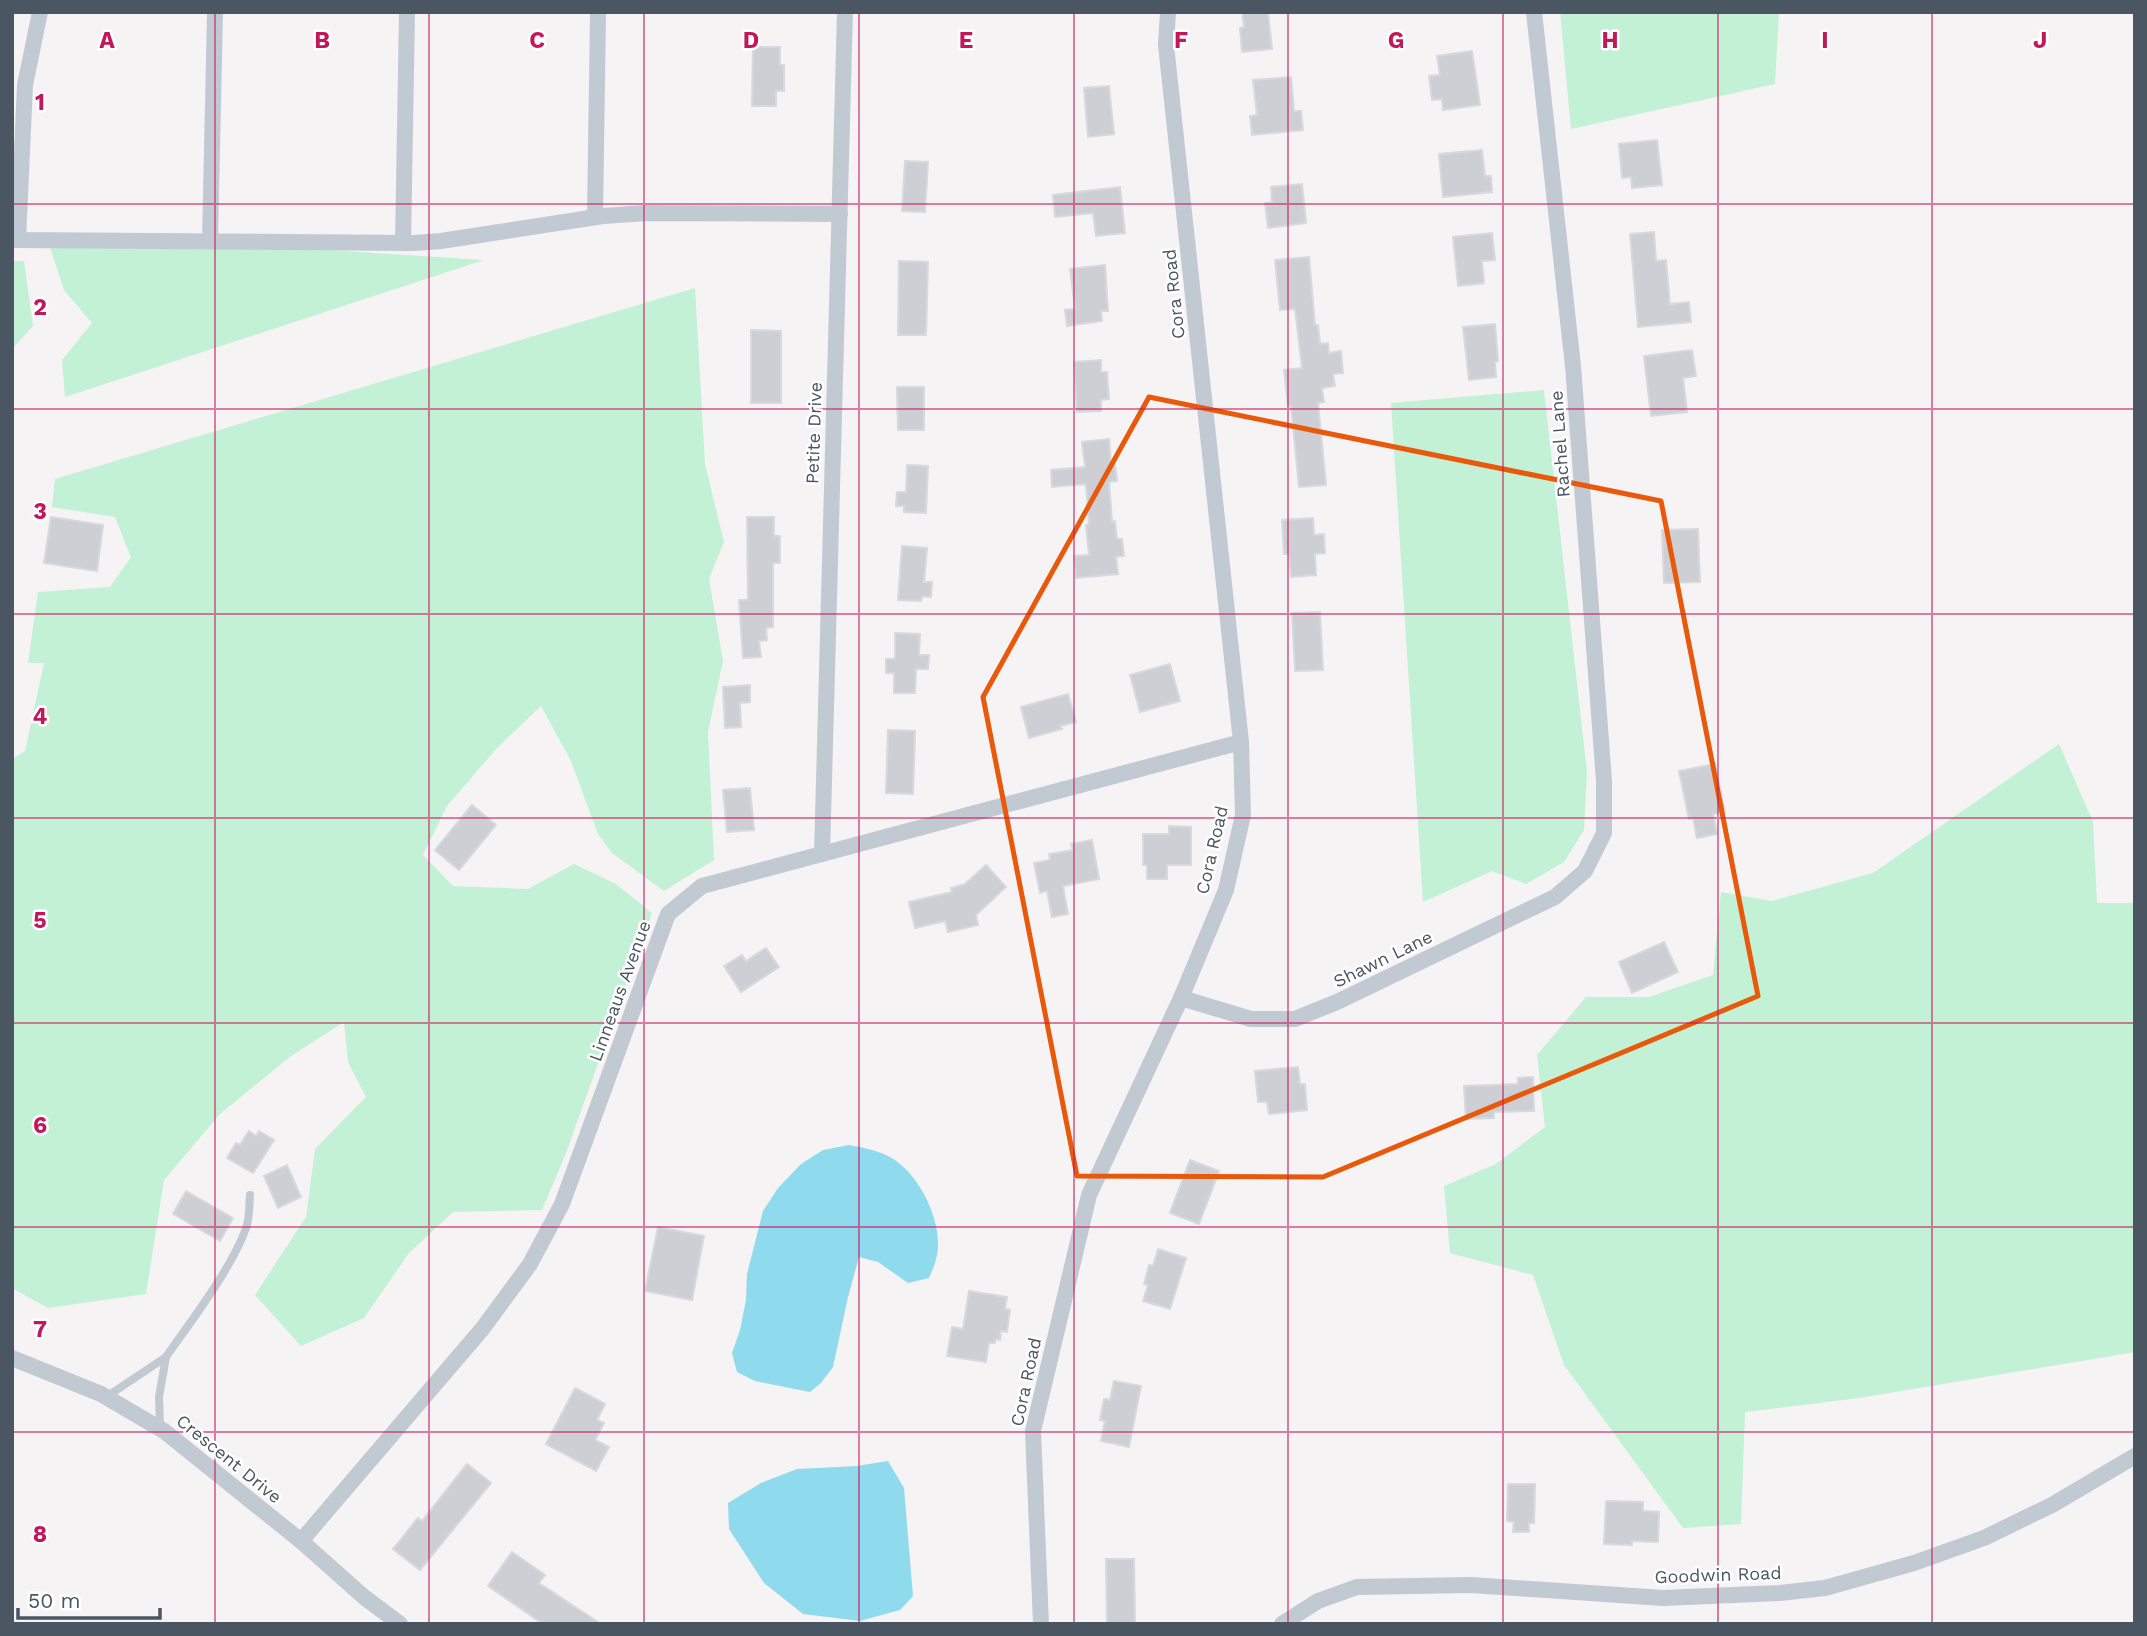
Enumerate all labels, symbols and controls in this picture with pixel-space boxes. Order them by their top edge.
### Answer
text: A [99,27,115,54]
text: B [314,27,330,54]
text: C [529,27,545,54]
text: D [743,27,759,54]
text: E [959,27,973,54]
text: F [1174,27,1188,54]
text: G [1388,27,1404,54]
text: H [1601,27,1619,54]
text: I [1821,27,1829,54]
text: J [2033,27,2047,54]
text: 1 [35,89,45,116]
street label: Cora Road [1158,248,1189,340]
text: 2 [33,294,47,321]
street label: Petite Drive [801,382,826,484]
street label: Rachel Lane [1545,390,1574,498]
text: 3 [33,498,47,525]
text: 4 [33,703,48,730]
street label: Cora Road [1191,804,1232,896]
text: 5 [33,907,47,934]
street label: Linneaus Avenue [584,918,655,1064]
street label: Shawn Lane [1330,926,1436,992]
text: 6 [33,1112,47,1139]
text: 7 [33,1316,47,1343]
street label: Cora Road [1006,1336,1045,1428]
street label: Crescent Drive [172,1410,286,1507]
text: 8 [33,1521,47,1548]
street label: Goodwin Road [1654,1562,1782,1587]
scale bar [18,1576,159,1620]
text: 50 m [28,1588,80,1613]

